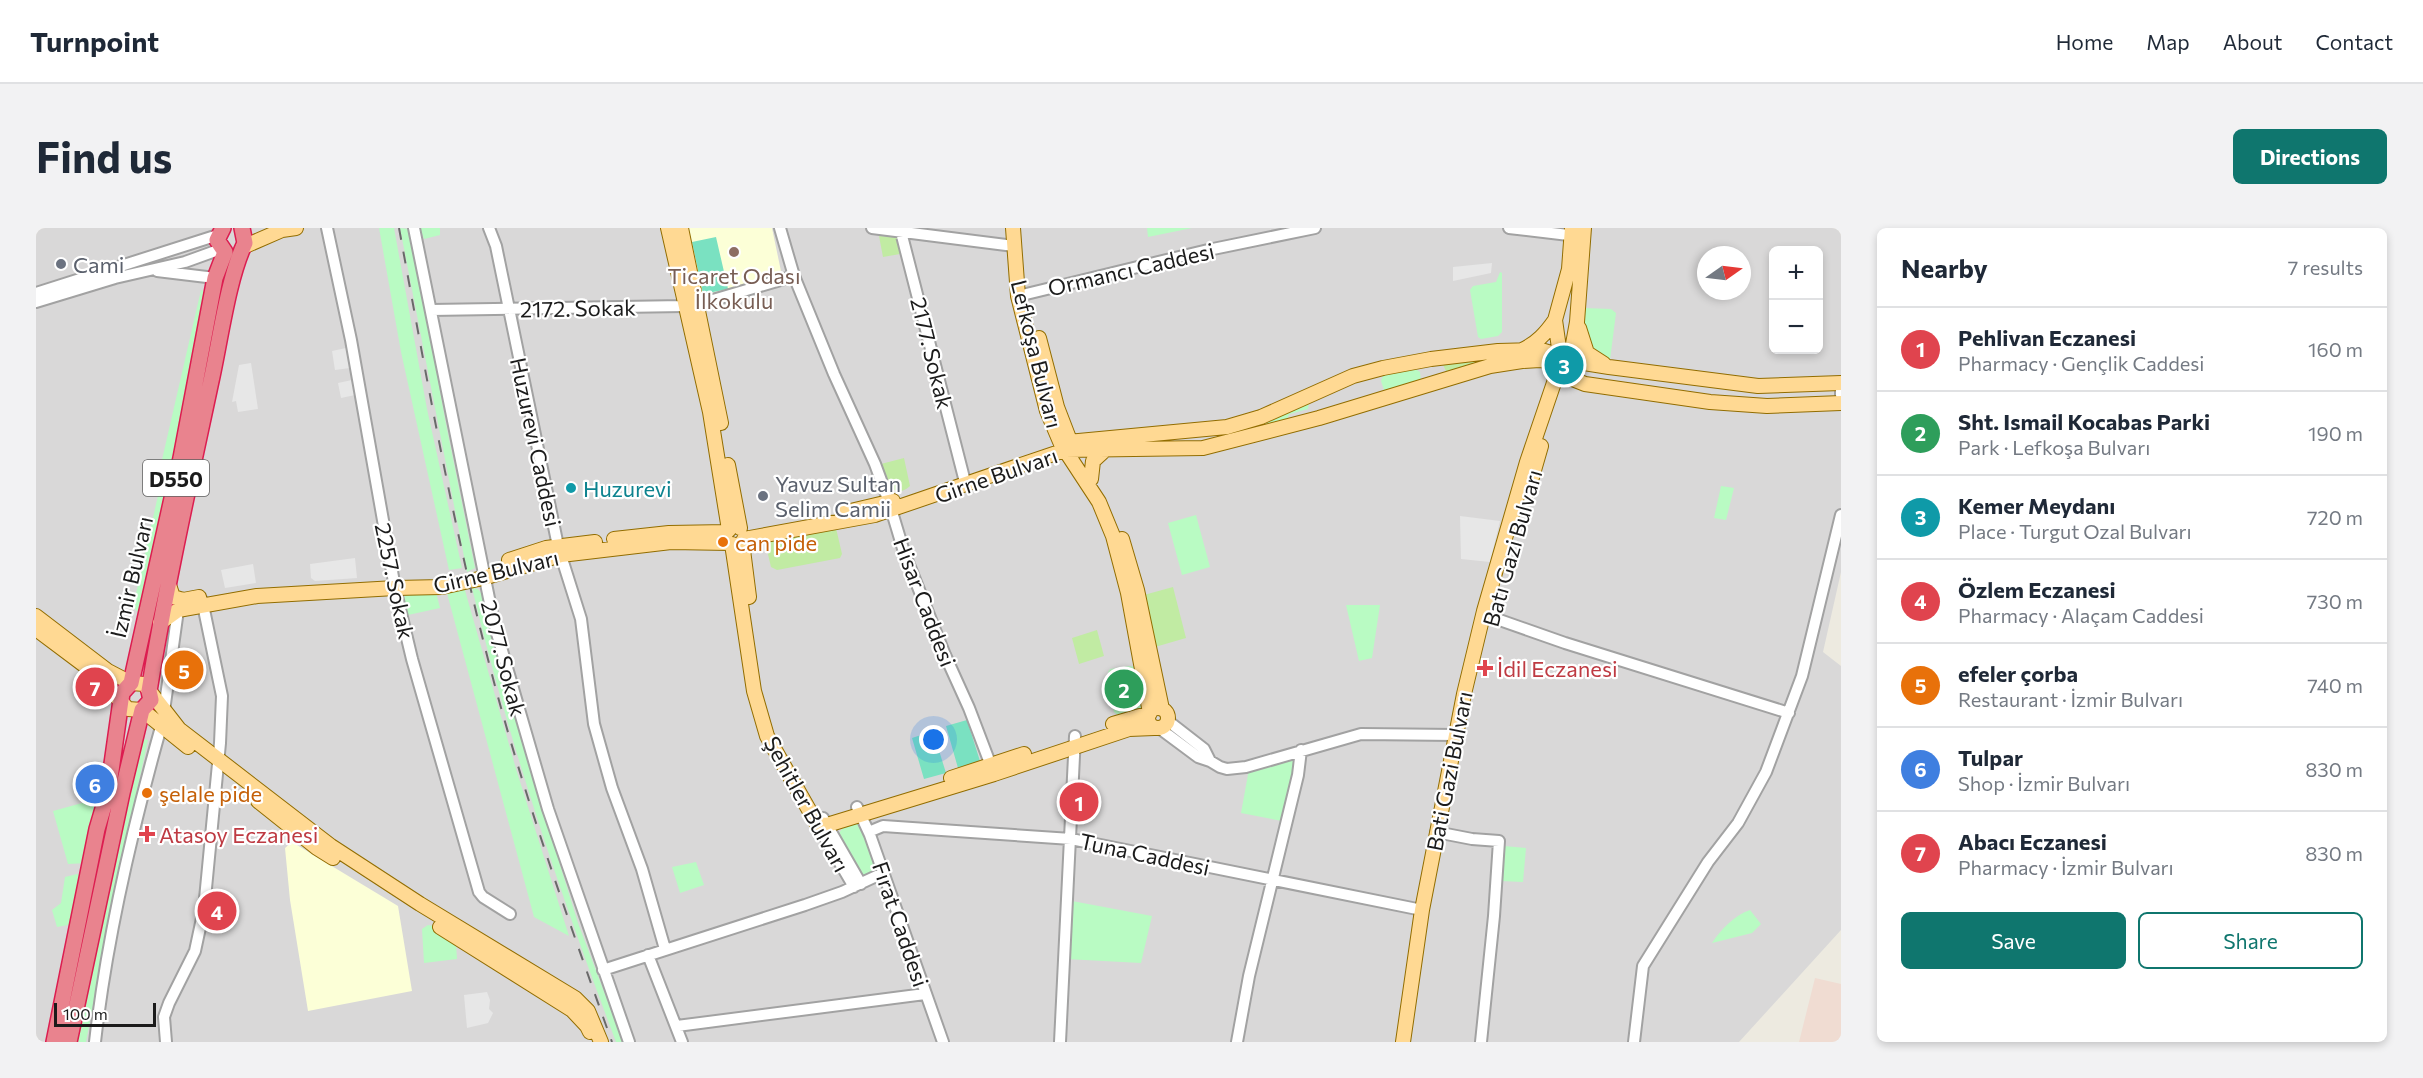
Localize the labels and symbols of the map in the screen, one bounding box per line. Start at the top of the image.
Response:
street label: Ormancı Caddesi [1045,237,1217,301]
marker: Ticaret Odası İlkokulu [727,245,741,259]
north arrow [1697,246,1751,300]
place label: Cami [73,251,124,278]
marker: Cami [54,257,68,271]
place label: Ticaret Odası İlkokulu [667,262,801,314]
street label: Lefkoşa Bulvarı [1006,277,1068,431]
street label: 2172. Sokak [520,293,636,323]
street label: 2177. Sokak [905,294,959,412]
pin: 3 [1544,342,1583,388]
street label: Huzurevi Caddesi [505,355,567,529]
street label: Girne Bulvarı [931,441,1061,509]
road number: D550 [143,460,209,496]
street label: Batı Gazi Bulvarı [1477,466,1547,630]
place label: Yavuz Sultan Selim Camii [775,470,901,522]
place label: Huzurevi [583,475,672,502]
marker: Huzurevi [564,481,578,495]
marker: Yavuz Sultan Selim Camii [756,489,770,503]
street label: İzmir Bulvarı [104,514,158,640]
street label: 2257. Sokak [370,520,420,642]
place label: can pide [735,529,817,556]
street label: Hisar Caddesi [888,534,962,670]
marker: can pide [716,535,730,549]
street label: Girne Bulvarı [431,543,561,599]
street label: 2077. Sokak [476,597,532,719]
pin: 5 [164,648,204,692]
place label: İdil Eczanesi [1497,655,1618,682]
marker: İdil Eczanesi [1478,661,1492,675]
pin: 7 [76,664,114,710]
pin: 2 [1104,666,1144,712]
street label: Bati Gazi Bulvarı [1420,689,1478,853]
your location [919,725,948,754]
street label: Şehitler Bulvarı [759,731,855,877]
pin: 6 [76,762,114,806]
place label: şelale pide [159,780,262,807]
pin: 1 [1060,780,1098,824]
marker: şelale pide [140,786,154,800]
place label: Atasoy Eczanesi [159,821,318,848]
marker: Atasoy Eczanesi [140,827,154,841]
street label: Tuna Caddesi [1078,827,1212,881]
street label: Fırat Caddesi [867,858,935,990]
pin: 4 [198,888,237,934]
scale bar [54,1000,156,1028]

